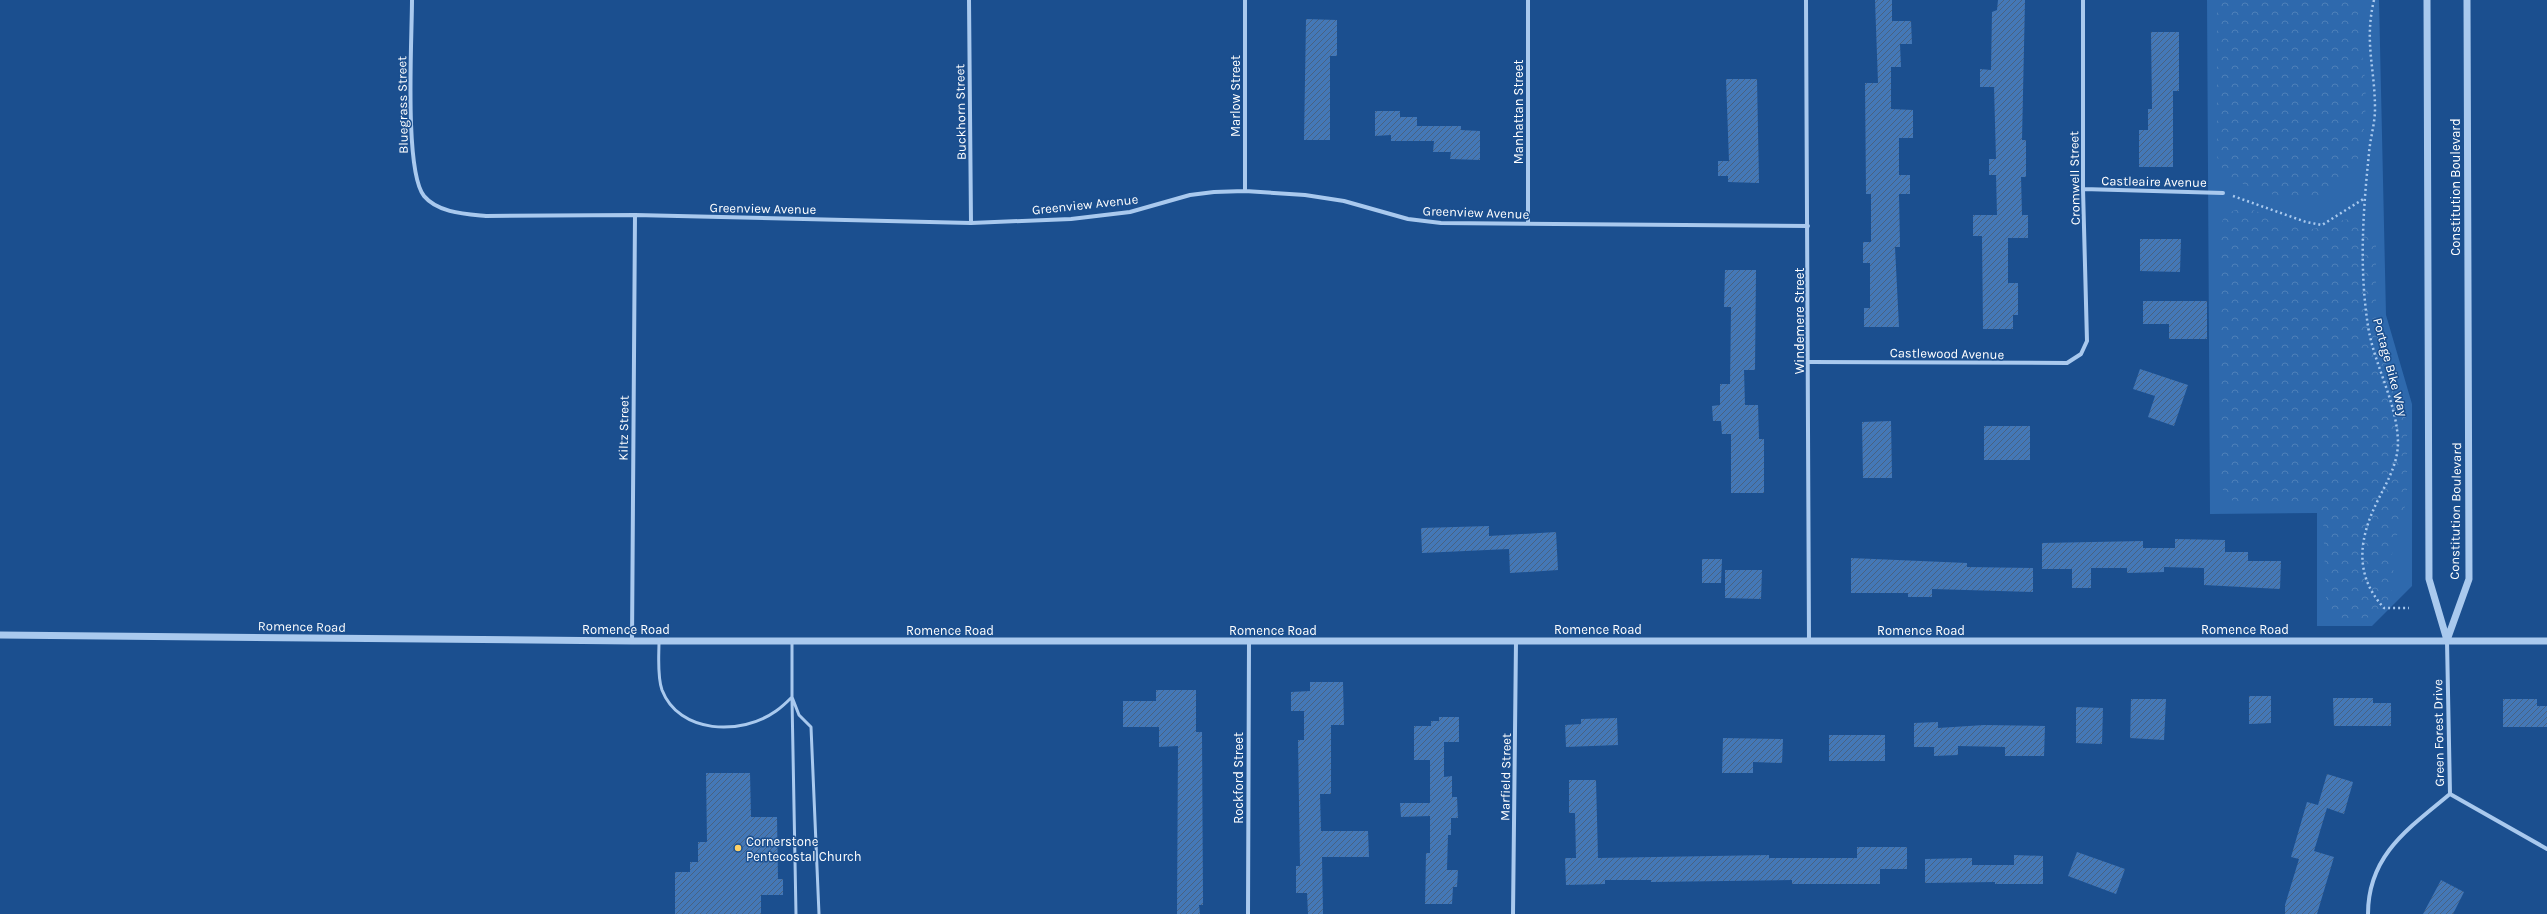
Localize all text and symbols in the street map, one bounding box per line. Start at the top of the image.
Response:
street label: Marlow Street [1228,55,1243,137]
street label: Bluegrass Street [394,56,411,154]
street label: Manhattan Street [1511,60,1526,164]
street label: Buckhorn Street [952,64,969,160]
street label: Constitution Boulevard [2448,118,2463,256]
street label: Cromwell Street [2066,131,2083,225]
street label: Castleaire Avenue [2101,173,2207,190]
street label: Greenview Avenue [1031,191,1139,218]
street label: Greenview Avenue [710,200,817,217]
street label: Greenview Avenue [1422,203,1530,222]
street label: Windemere Street [1792,268,1807,374]
street label: Portage Bike Way [2370,316,2411,418]
street label: Castlewood Avenue [1890,345,2005,362]
street label: Kiltz Street [615,395,632,461]
street label: Constitution Boulevard [2447,442,2464,580]
street label: Romence Road [258,618,346,635]
street label: Romence Road [582,622,670,637]
street label: Romence Road [1554,622,1642,637]
street label: Romence Road [2201,622,2289,637]
street label: Romence Road [906,623,994,638]
street label: Romence Road [1229,623,1317,638]
street label: Romence Road [1877,623,1965,638]
street label: Green Forest Drive [2430,679,2447,787]
street label: Rockford Street [1231,732,1246,824]
street label: Marfield Street [1497,733,1514,821]
place label: Cornerstone Pentecostal Church [746,834,862,864]
marker: Cornerstone Pentecostal Church [733,843,743,853]

